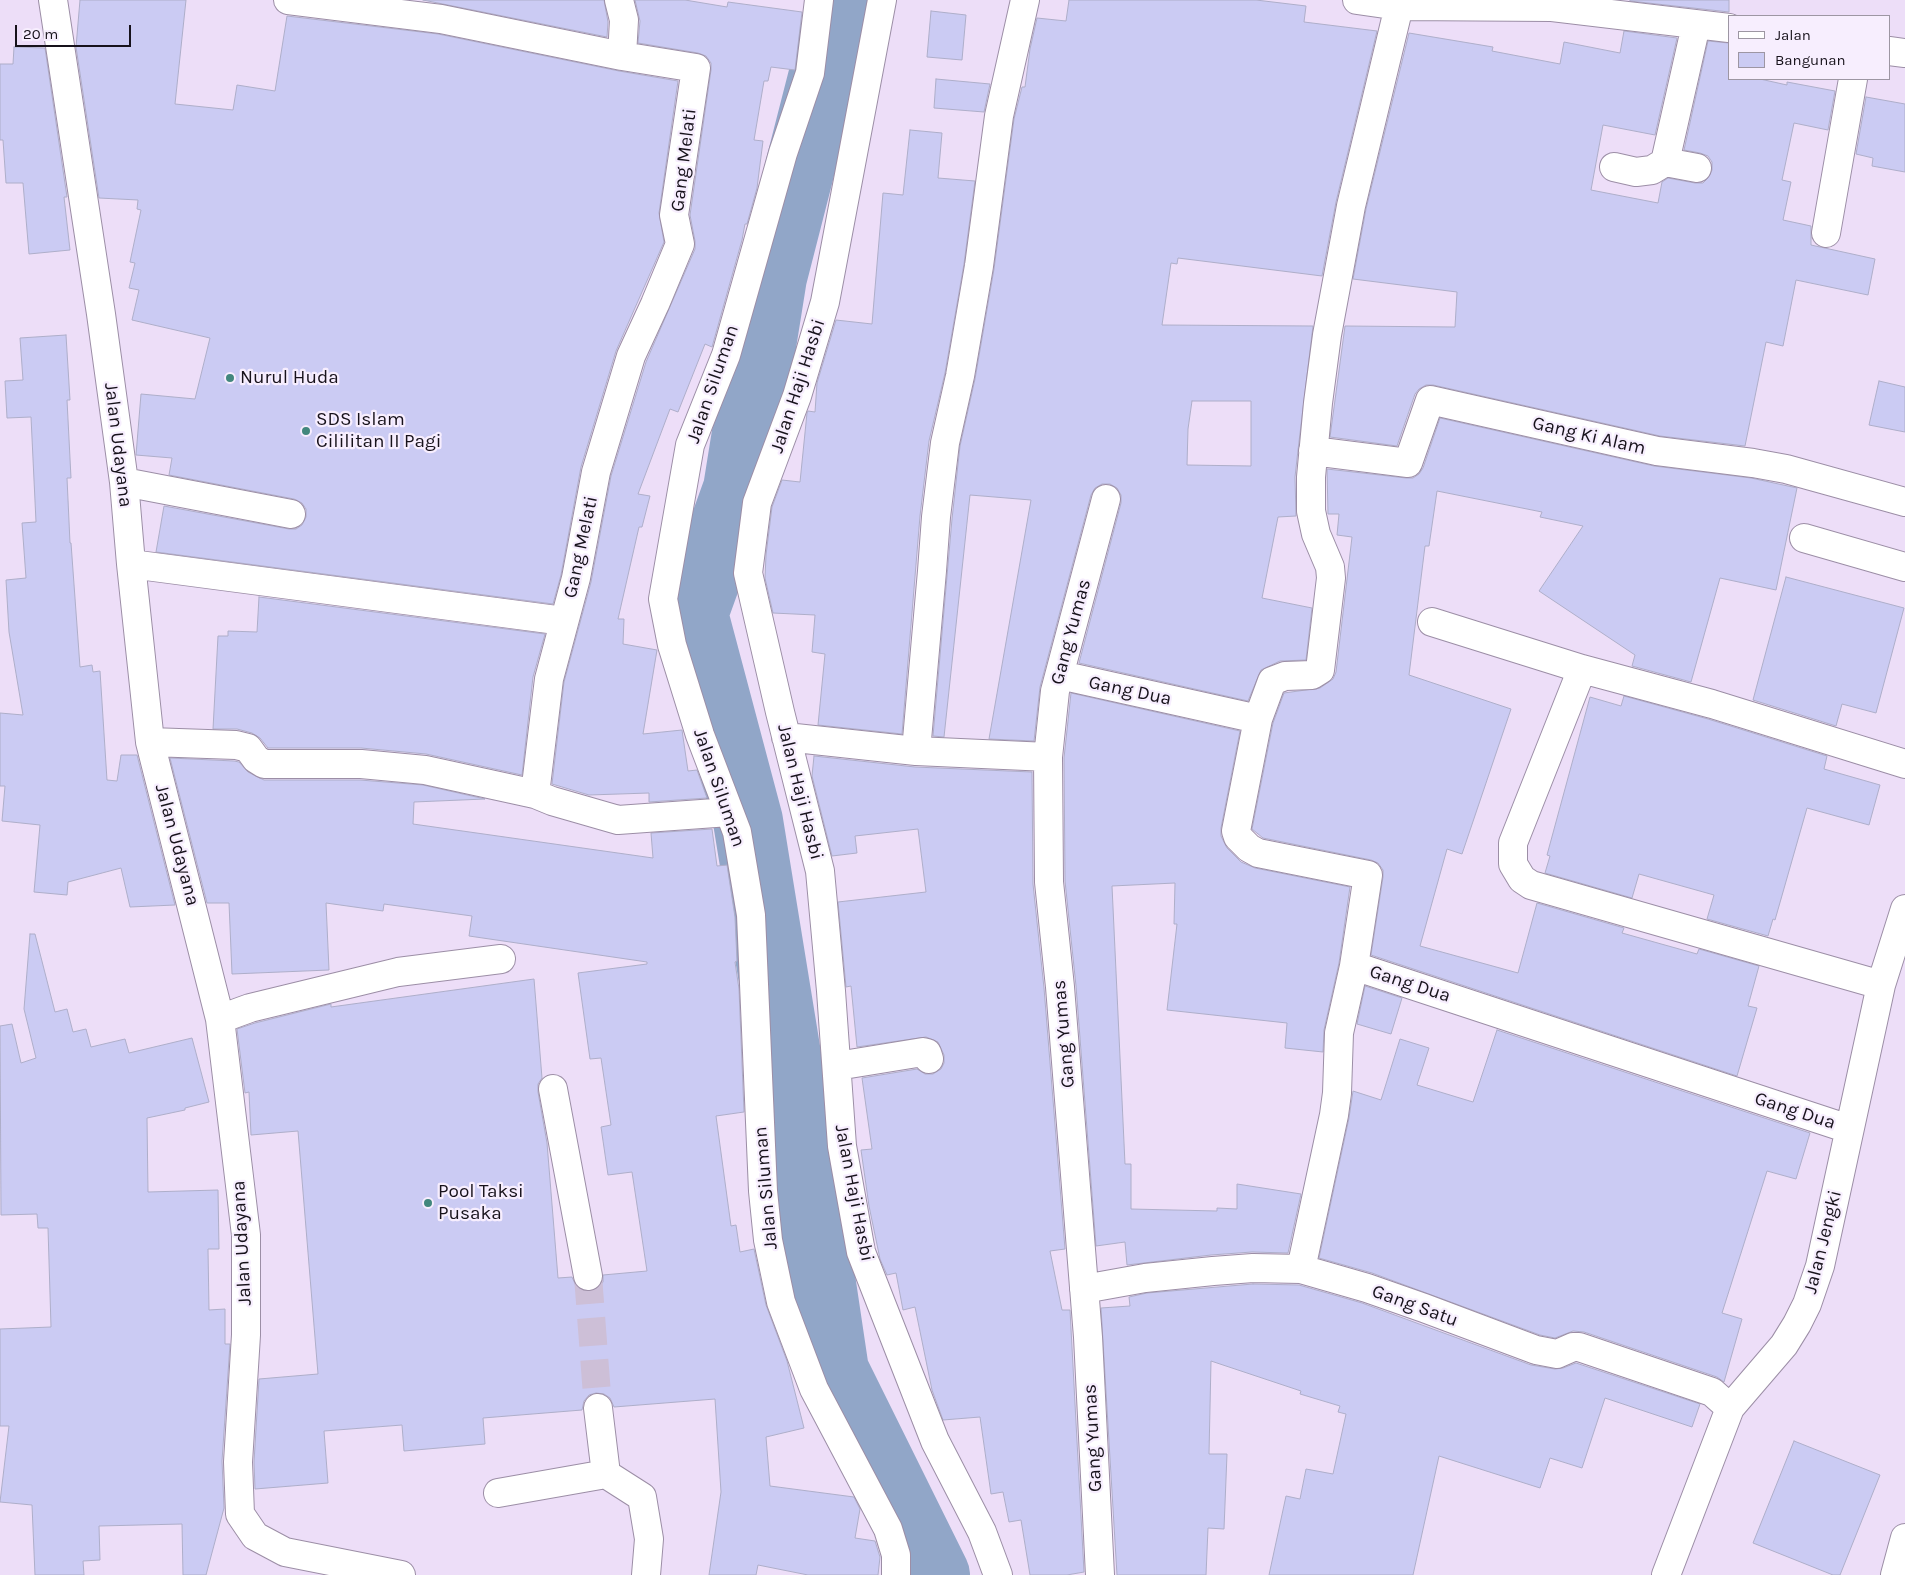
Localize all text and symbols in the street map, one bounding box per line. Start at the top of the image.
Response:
scale bar [18,15,134,47]
legend [1728,15,1890,80]
text: 20 m [23,25,58,43]
text: Jalan [1775,26,1811,44]
text: Bangunan [1775,51,1846,69]
street label: Gang Melati [666,107,702,213]
street label: Jalan Haji Hasbi [766,316,830,456]
street label: Jalan Siluman [682,322,744,446]
place label: Nurul Huda [240,367,339,389]
marker: Nurul Huda [224,372,236,384]
street label: Jalan Udayana [99,381,137,509]
place label: SDS Islam Cililitan II Pagi [316,409,441,453]
street label: Gang Ki Alam [1530,412,1648,460]
marker: SDS Islam Cililitan II Pagi [300,425,312,437]
street label: Gang Melati [559,494,603,600]
street label: Gang Yumas [1046,577,1096,687]
street label: Gang Dua [1087,671,1173,711]
street label: Jalan Haji Hasbi [772,722,828,862]
street label: Jalan Siluman [688,726,750,850]
street label: Jalan Udayana [150,782,204,908]
street label: Gang Dua [1367,960,1453,1008]
street label: Gang Yumas [1048,979,1080,1089]
street label: Gang Dua [1752,1087,1838,1135]
street label: Jalan Haji Hasbi [830,1122,878,1264]
street label: Jalan Siluman [749,1125,783,1251]
street label: Jalan Udayana [227,1180,257,1306]
place label: Pool Taksi Pusaka [438,1181,524,1225]
street label: Jalan Jengki [1799,1188,1847,1296]
marker: Pool Taksi Pusaka [422,1197,434,1209]
street label: Gang Satu [1369,1280,1461,1332]
street label: Gang Yumas [1079,1383,1107,1493]

